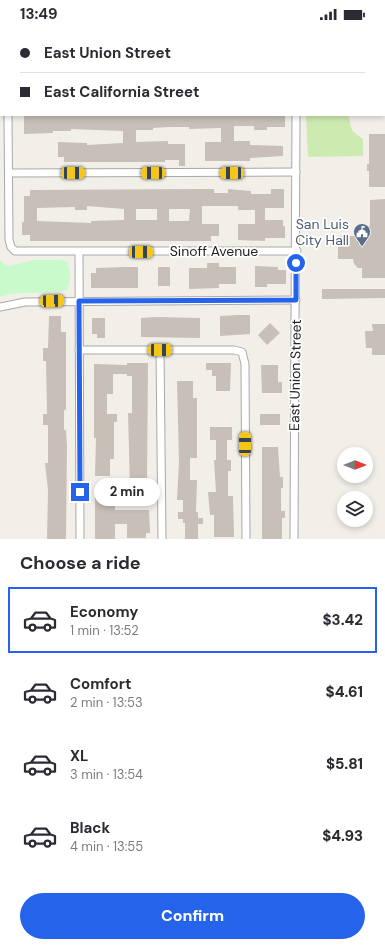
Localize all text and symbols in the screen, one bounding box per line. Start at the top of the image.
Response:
text: 13:49 [20,4,58,24]
text: East Union Street [44,43,171,63]
text: East California Street [44,82,200,102]
car [61,167,85,179]
car [141,167,165,179]
car [220,167,244,179]
place label: San Luis City Hall [295,215,349,249]
public building icon: San Luis City Hall [352,222,372,247]
street label: Sinoff Avenue [170,242,258,260]
car [129,246,153,258]
route start [287,254,305,272]
car [40,295,64,307]
street label: East Union Street [285,319,305,431]
car [148,344,172,356]
car [239,432,251,456]
north arrow [337,447,373,483]
map controls [337,447,373,527]
callout: 2 min [94,478,160,506]
route end [71,483,89,501]
text: 2 min [110,483,144,500]
button: layers [337,491,373,527]
text: Choose a ride [20,551,141,575]
icon: car [22,602,58,638]
text: Economy [70,602,138,622]
text: $3.42 [322,610,363,630]
text: 1 min · 13:52 [70,622,139,639]
icon: car [22,674,58,710]
text: Comfort [70,674,131,694]
text: $4.61 [326,682,363,702]
text: 2 min · 13:53 [70,694,143,711]
icon: car [22,746,58,782]
text: XL [70,746,88,766]
text: $5.81 [326,754,363,774]
text: 3 min · 13:54 [70,766,143,783]
icon: car [22,818,58,854]
text: Black [70,818,110,838]
text: $4.93 [322,826,363,846]
text: 4 min · 13:55 [70,838,143,855]
button: Confirm [20,893,365,939]

